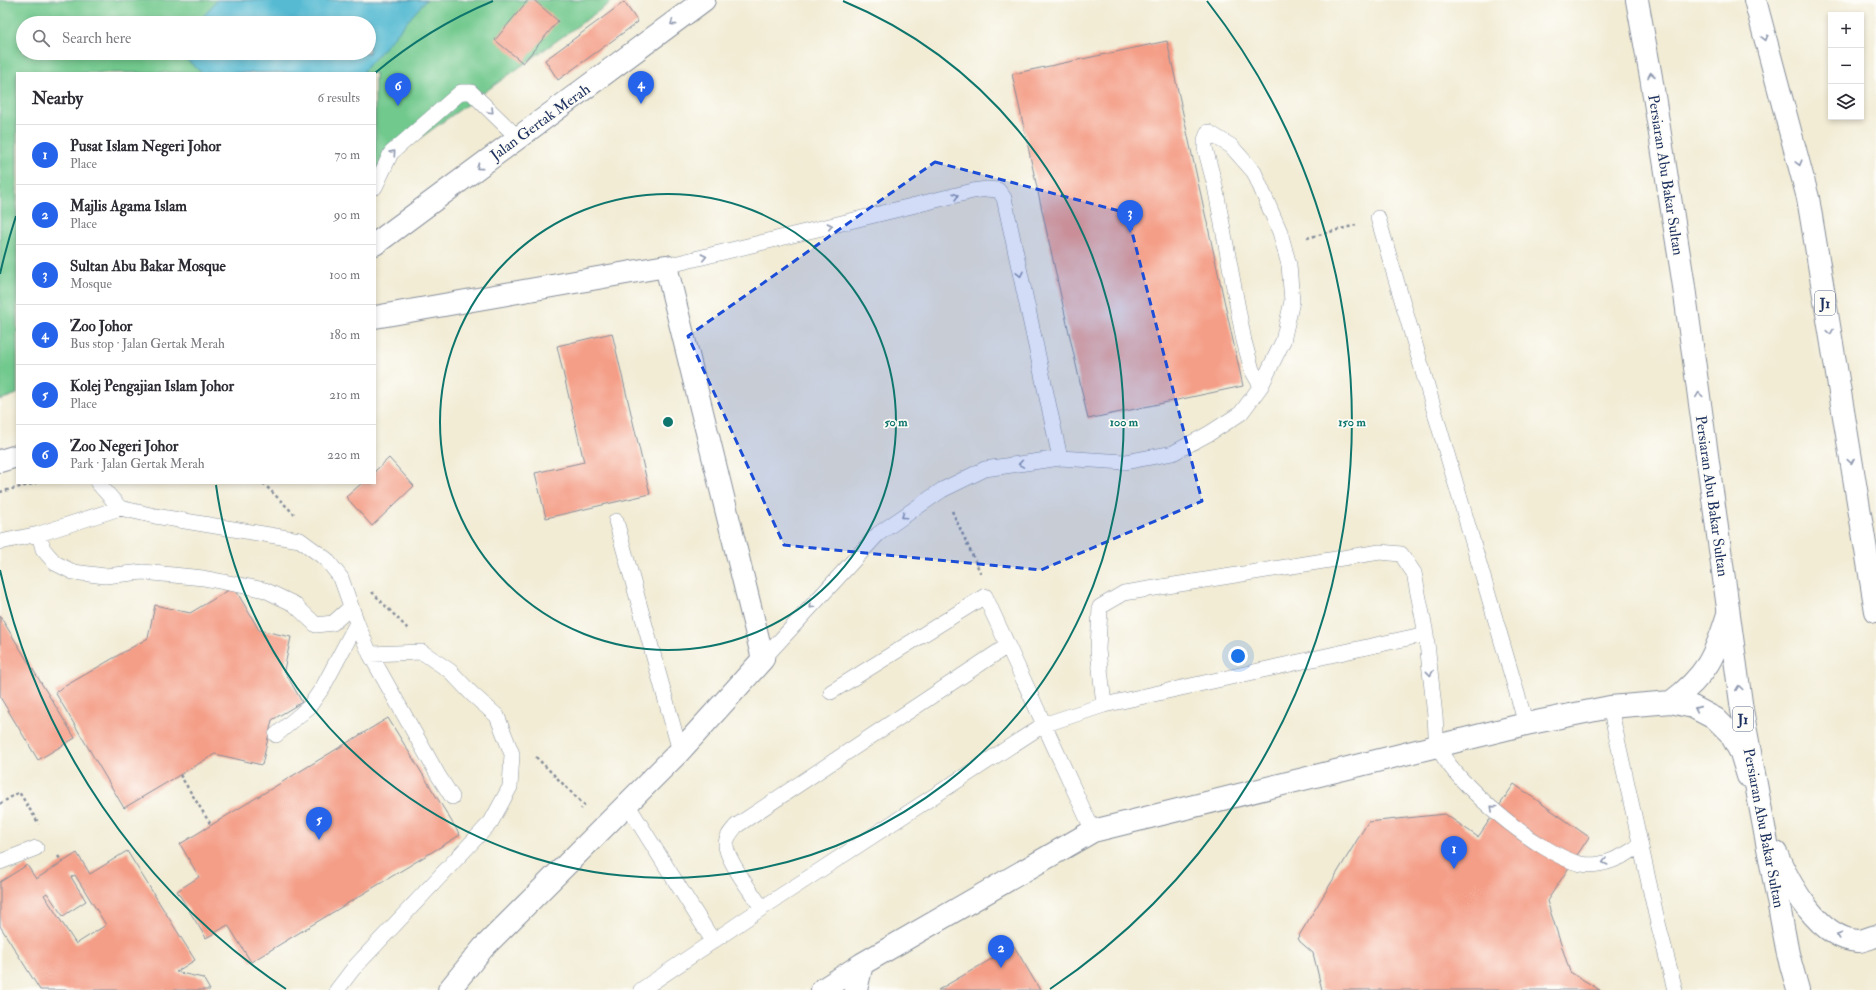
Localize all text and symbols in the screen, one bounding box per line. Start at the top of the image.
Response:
map controls [1828,12,1864,120]
button: + [1828,12,1864,48]
search box [16,16,376,60]
one-way arrow [671,19,678,26]
icon: search [30,27,52,49]
text: Search here [62,29,131,48]
one-way arrow [1761,34,1769,41]
button: − [1828,48,1864,84]
pin: 4 [628,71,654,104]
one-way arrow [1647,72,1655,78]
pin: 6 [385,73,411,106]
street label: Jalan Gertak Merah [486,80,595,166]
button: layers [1828,84,1864,120]
text: Nearby [32,88,83,109]
text: 6 results [317,90,360,106]
street label: Persiaran Abu Bakar Sultan [1643,93,1688,257]
one-way arrow [486,107,494,114]
text: Pusat Islam Negeri Johor [70,137,221,156]
text: 1 [43,147,47,163]
text: 70 m [335,147,360,163]
one-way arrow [388,150,396,158]
text: Place [70,156,97,172]
one-way arrow [1794,160,1803,167]
one-way arrow [476,162,483,169]
one-way arrow [953,192,960,201]
text: Majlis Agama Islam [70,197,187,216]
pin: 3 [1117,200,1143,233]
text: 2 [42,207,48,223]
text: 90 m [334,207,360,223]
text: Place [70,216,97,232]
one-way arrow [827,223,833,231]
one-way arrow [700,253,707,261]
text: Sultan Abu Bakar Mosque [70,257,226,276]
text: 3 [43,267,48,283]
text: 100 m [329,267,360,283]
one-way arrow [1016,271,1024,277]
text: Mosque [70,276,112,292]
road number: J1 [1815,291,1835,315]
text: Zoo Johor [70,317,132,336]
text: 4 [41,327,49,343]
text: 180 m [330,327,360,343]
one-way arrow [1825,329,1834,335]
text: Bus stop · Jalan Gertak Merah [70,336,225,352]
text: Kolej Pengajian Islam Johor [70,377,234,396]
text: 5 [42,387,48,403]
text: 210 m [329,387,360,403]
one-way arrow [1695,392,1704,399]
text: Place [70,396,97,412]
street label: Persiaran Abu Bakar Sultan [1691,414,1732,578]
centre of rings [661,415,675,429]
text: 50 m [884,415,908,430]
text: 100 m [1110,415,1139,430]
text: 150 m [1338,415,1366,430]
text: Zoo Negeri Johor [70,437,178,456]
text: 6 [42,447,48,463]
text: 220 m [327,447,360,463]
text: Park · Jalan Gertak Merah [70,456,205,472]
one-way arrow [1846,457,1855,464]
one-way arrow [1018,459,1024,468]
one-way arrow [902,511,909,518]
one-way arrow [809,601,816,609]
your location [1228,646,1248,666]
one-way arrow [1425,670,1434,676]
one-way arrow [1734,685,1743,691]
one-way arrow [1694,706,1701,714]
road number: J1 [1733,707,1753,731]
street label: Persiaran Abu Bakar Sultan [1739,747,1788,910]
one-way arrow [1490,806,1497,813]
pin: 5 [306,807,332,840]
pin: 1 [1441,836,1467,869]
one-way arrow [1602,857,1608,865]
one-way arrow [1835,931,1842,940]
pin: 2 [988,935,1014,968]

